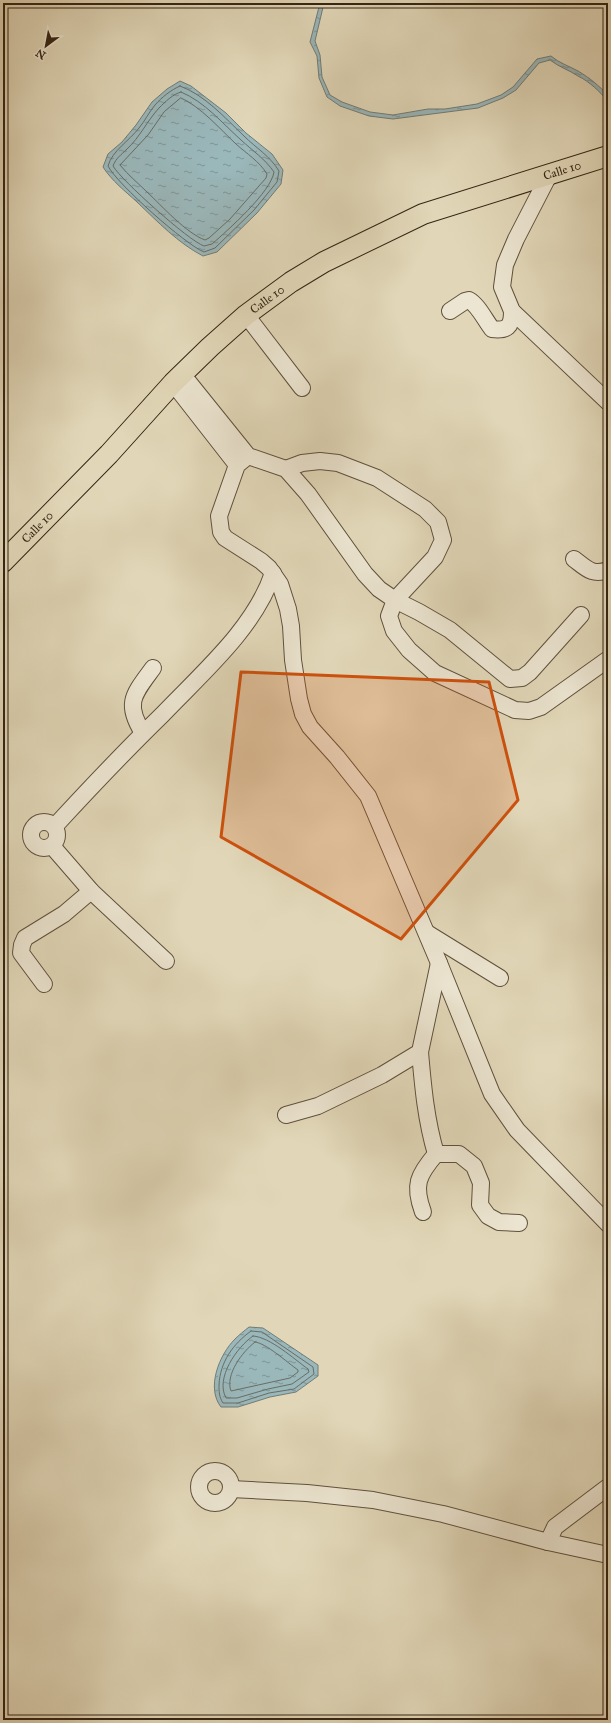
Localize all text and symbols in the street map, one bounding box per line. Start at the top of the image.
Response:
north arrow [26,26,66,66]
text: N [33,46,48,62]
street label: Calle 10 [541,158,583,183]
street label: Calle 10 [247,282,287,317]
street label: Calle 10 [19,508,56,546]

